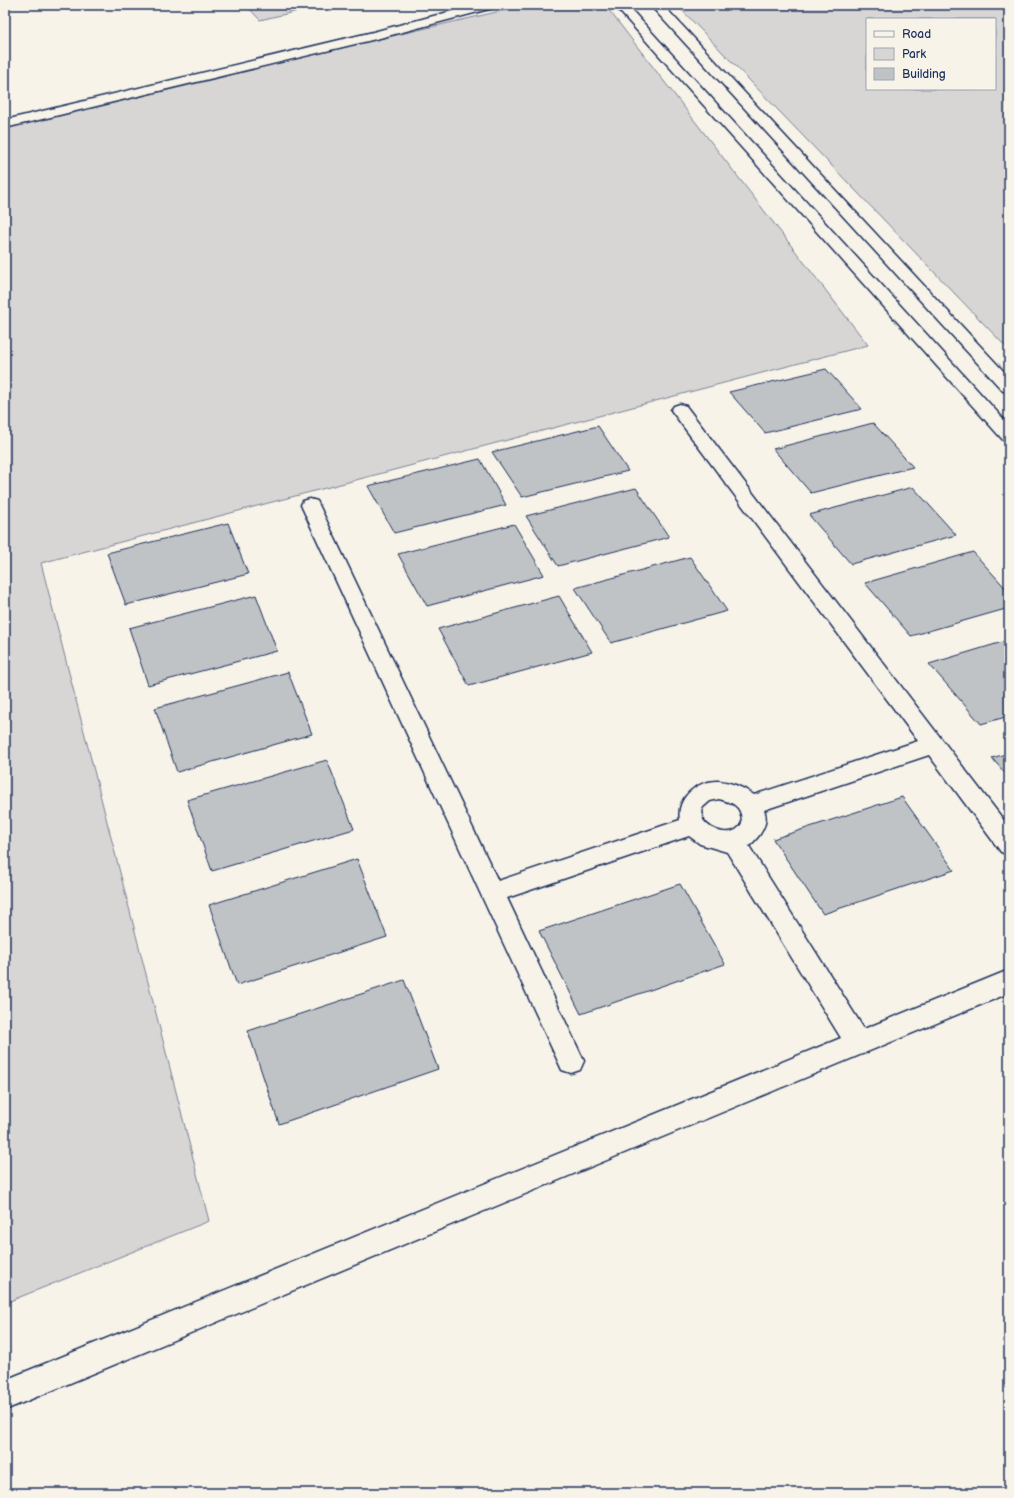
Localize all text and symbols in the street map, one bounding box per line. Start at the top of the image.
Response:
legend [866,18,996,90]
text: Road [902,27,931,42]
text: Park [902,47,926,62]
text: Building [902,67,946,82]

